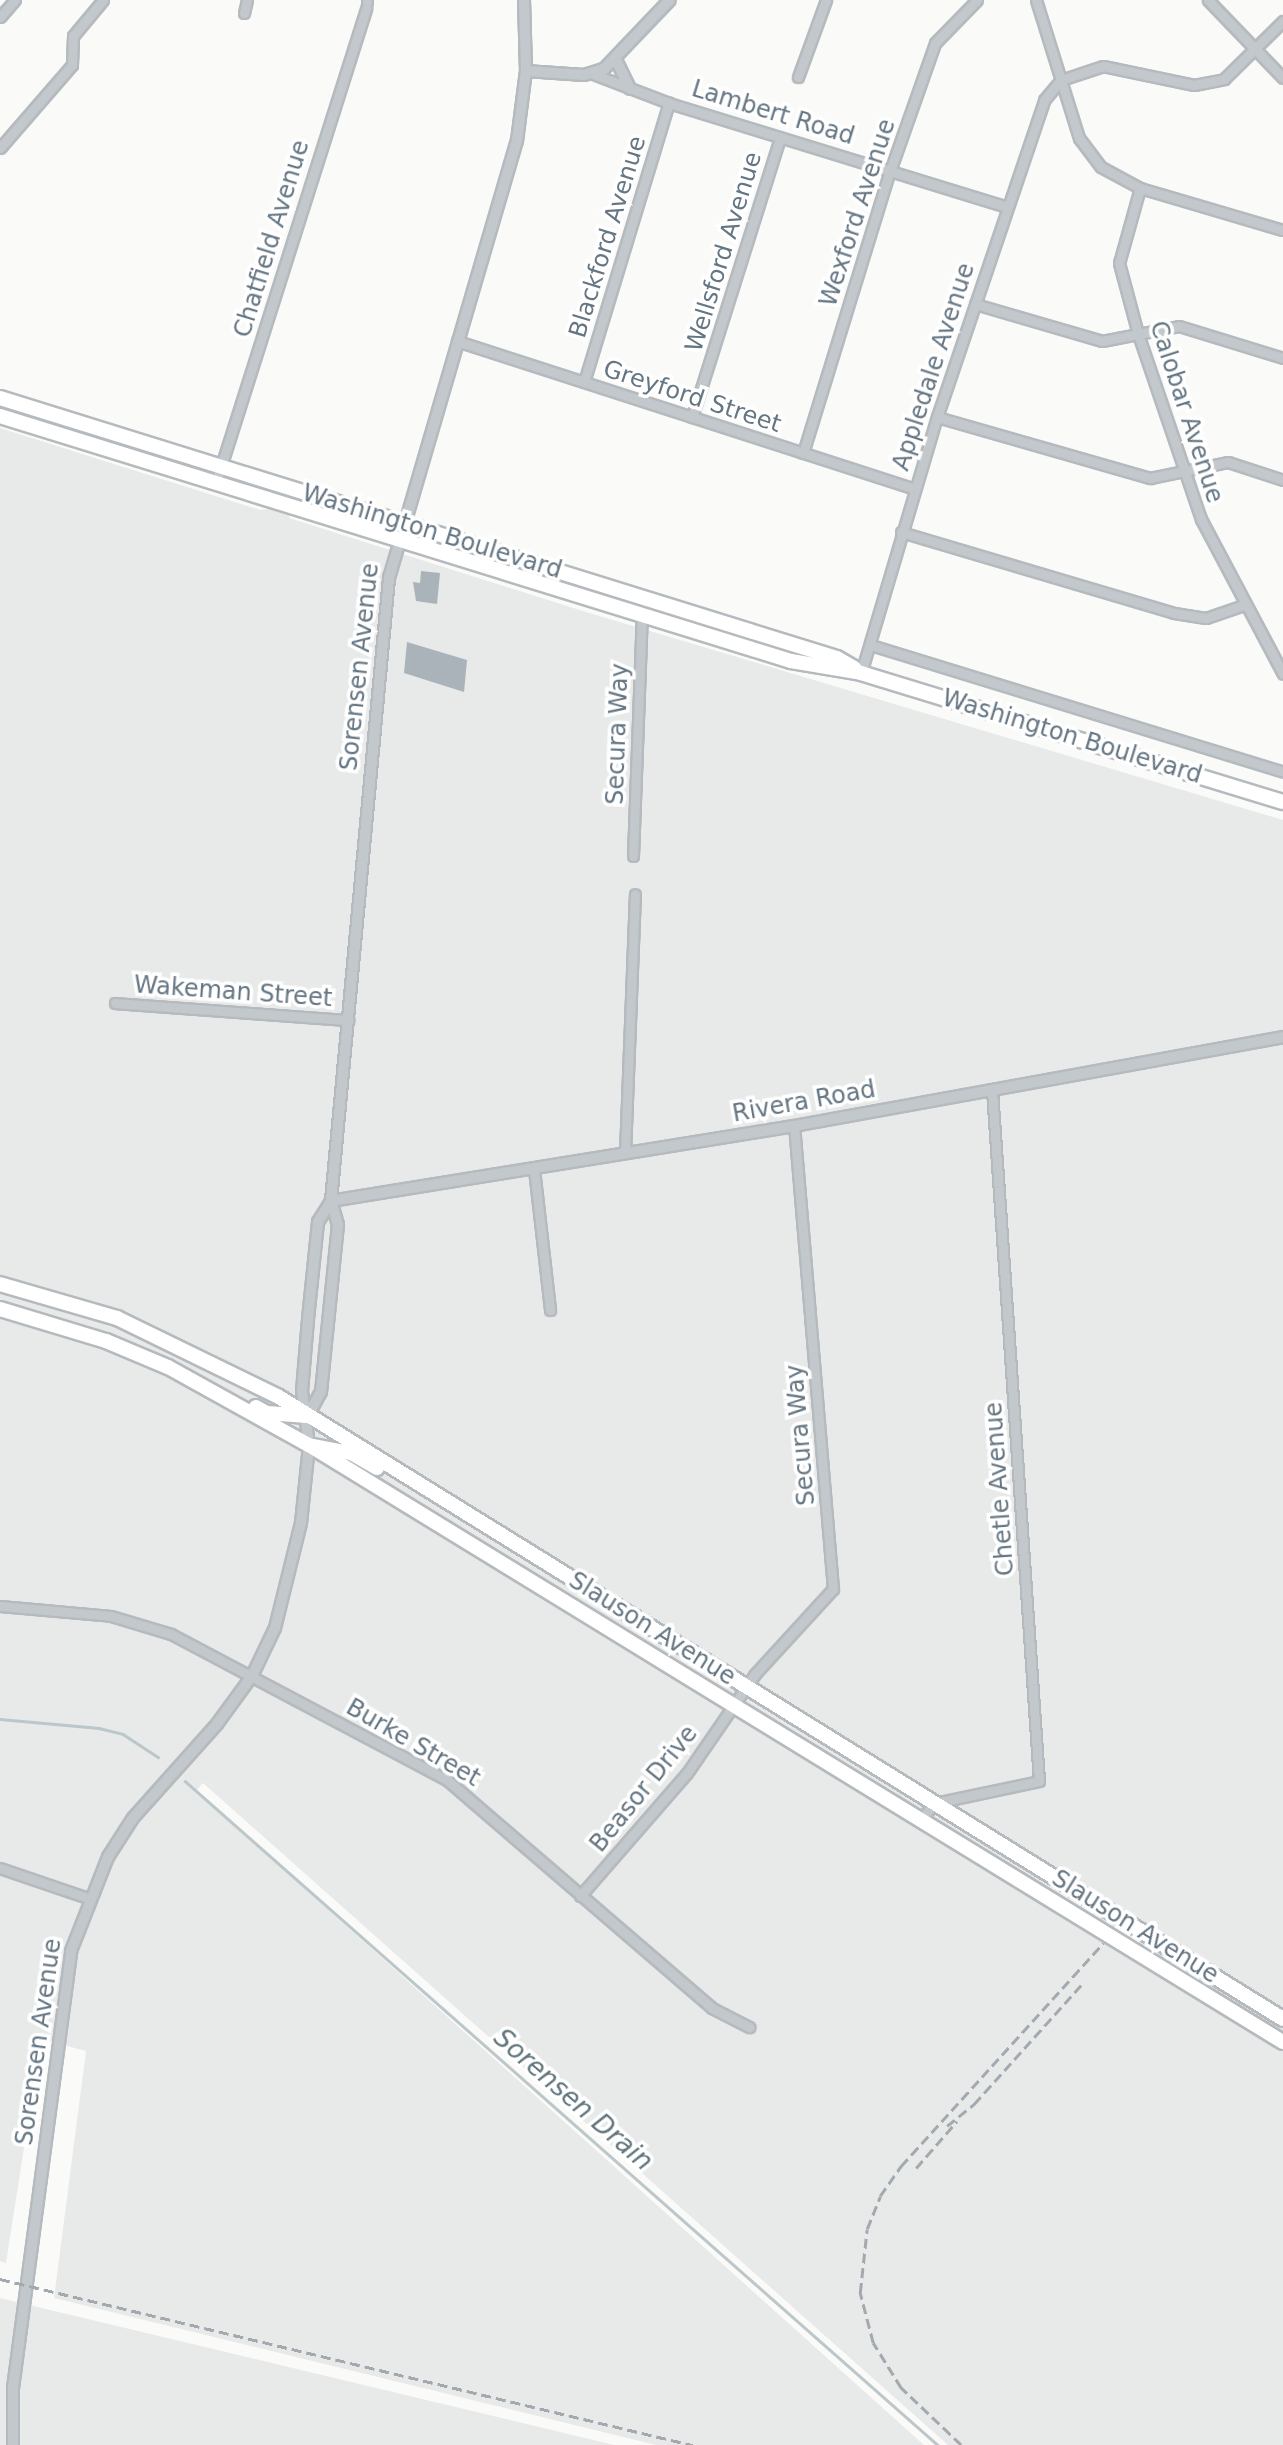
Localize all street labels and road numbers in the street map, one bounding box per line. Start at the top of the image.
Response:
street label: Lambert Road [688,75,858,151]
street label: Wexford Avenue [814,116,902,310]
street label: Blackford Avenue [564,133,652,341]
street label: Chatfield Avenue [228,137,316,341]
street label: Wellsford Avenue [680,149,768,355]
street label: Appledale Avenue [887,260,981,474]
street label: Calobar Avenue [1143,317,1229,507]
street label: Greyford Street [599,355,785,439]
street label: Washington Boulevard [299,479,565,585]
street label: Sorensen Avenue [335,562,385,772]
street label: Secura Way [601,663,635,805]
street label: Washington Boulevard [939,684,1205,790]
street label: Wakeman Street [133,971,333,1013]
street label: Rivera Road [730,1075,878,1129]
street label: Secura Way [780,1363,822,1507]
street label: Chetle Avenue [980,1401,1020,1577]
street label: Slauson Avenue [563,1566,741,1692]
street label: Burke Street [341,1693,485,1793]
street label: Beasor Drive [584,1720,704,1858]
street label: Slauson Avenue [1046,1864,1224,1990]
street label: Sorensen Avenue [10,1937,68,2147]

